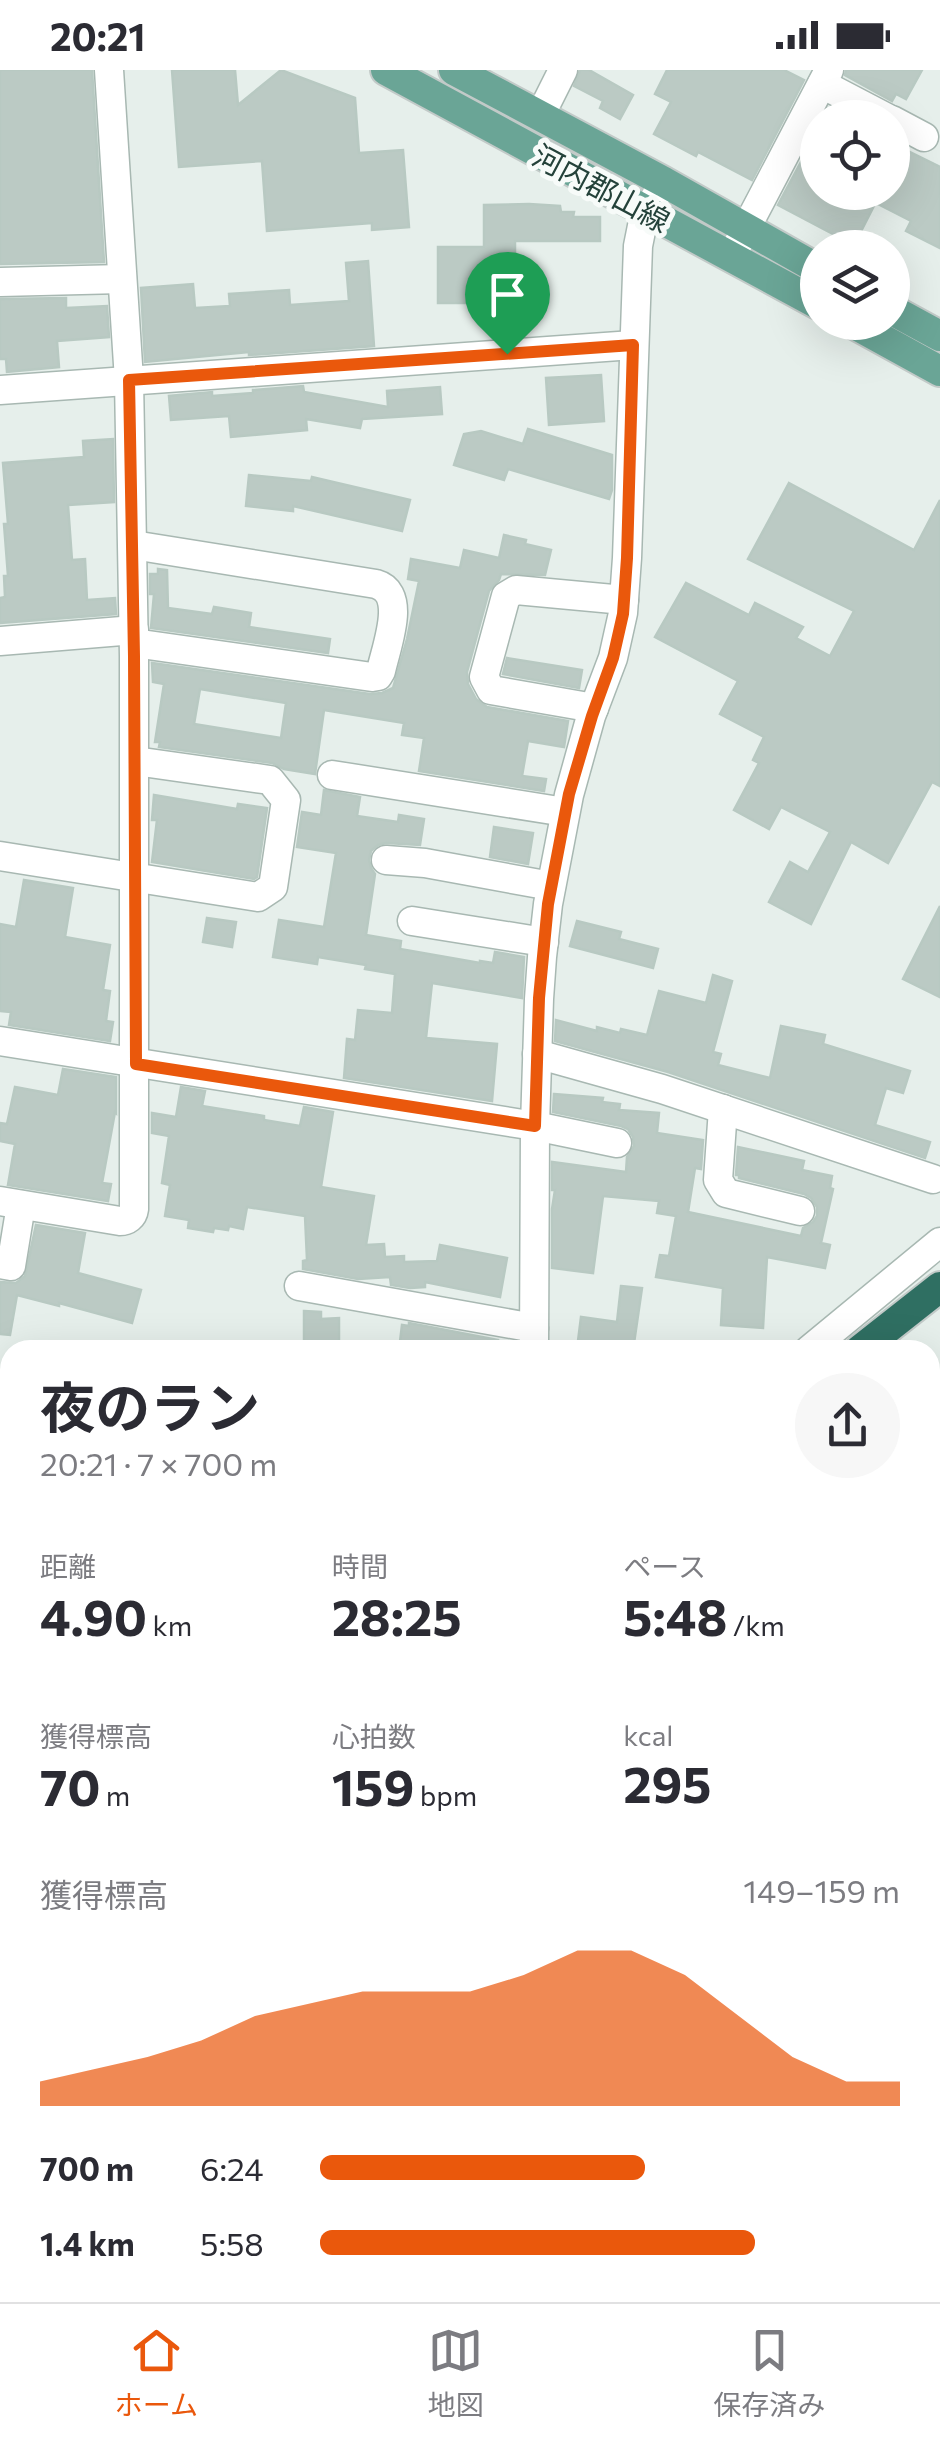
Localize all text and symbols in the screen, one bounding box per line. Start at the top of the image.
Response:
text: 20:21 [50,12,146,59]
map controls [800,100,910,340]
button: locate [800,100,910,210]
street label: 河内郡山線 [527,135,677,239]
button: layers [800,230,910,340]
pin [465,252,550,355]
icon: arrive [480,267,535,322]
text: 夜のラン [40,1372,260,1439]
button: share [795,1373,900,1478]
text: 20:21 · 7 × 700 m [40,1443,277,1483]
text: 距離 [40,1549,96,1583]
text: 時間 [332,1549,388,1583]
text: ペース [623,1549,706,1583]
text: 4.90 [40,1585,147,1646]
text: 28:25 [332,1585,462,1646]
text: 5:48 [623,1585,727,1646]
text: km [147,1608,192,1642]
text: /km [727,1608,785,1642]
text: kcal [623,1718,673,1752]
text: 獲得標高 [40,1719,152,1753]
text: 心拍数 [332,1719,416,1753]
text: 295 [623,1752,711,1813]
text: 70 [40,1755,100,1816]
text: 159 [332,1755,414,1816]
text: m [100,1778,130,1812]
text: bpm [414,1778,477,1812]
text: 149–159 m [743,1870,900,1910]
text: 獲得標高 [40,1874,168,1914]
text: 700 m [40,2148,134,2188]
text: 6:24 [200,2148,263,2188]
text: 1.4 km [40,2223,135,2263]
text: 5:58 [200,2223,264,2263]
tab: ホーム [115,2323,198,2423]
tab: 地図 [428,2323,484,2423]
tab: 保存済み [713,2323,825,2423]

